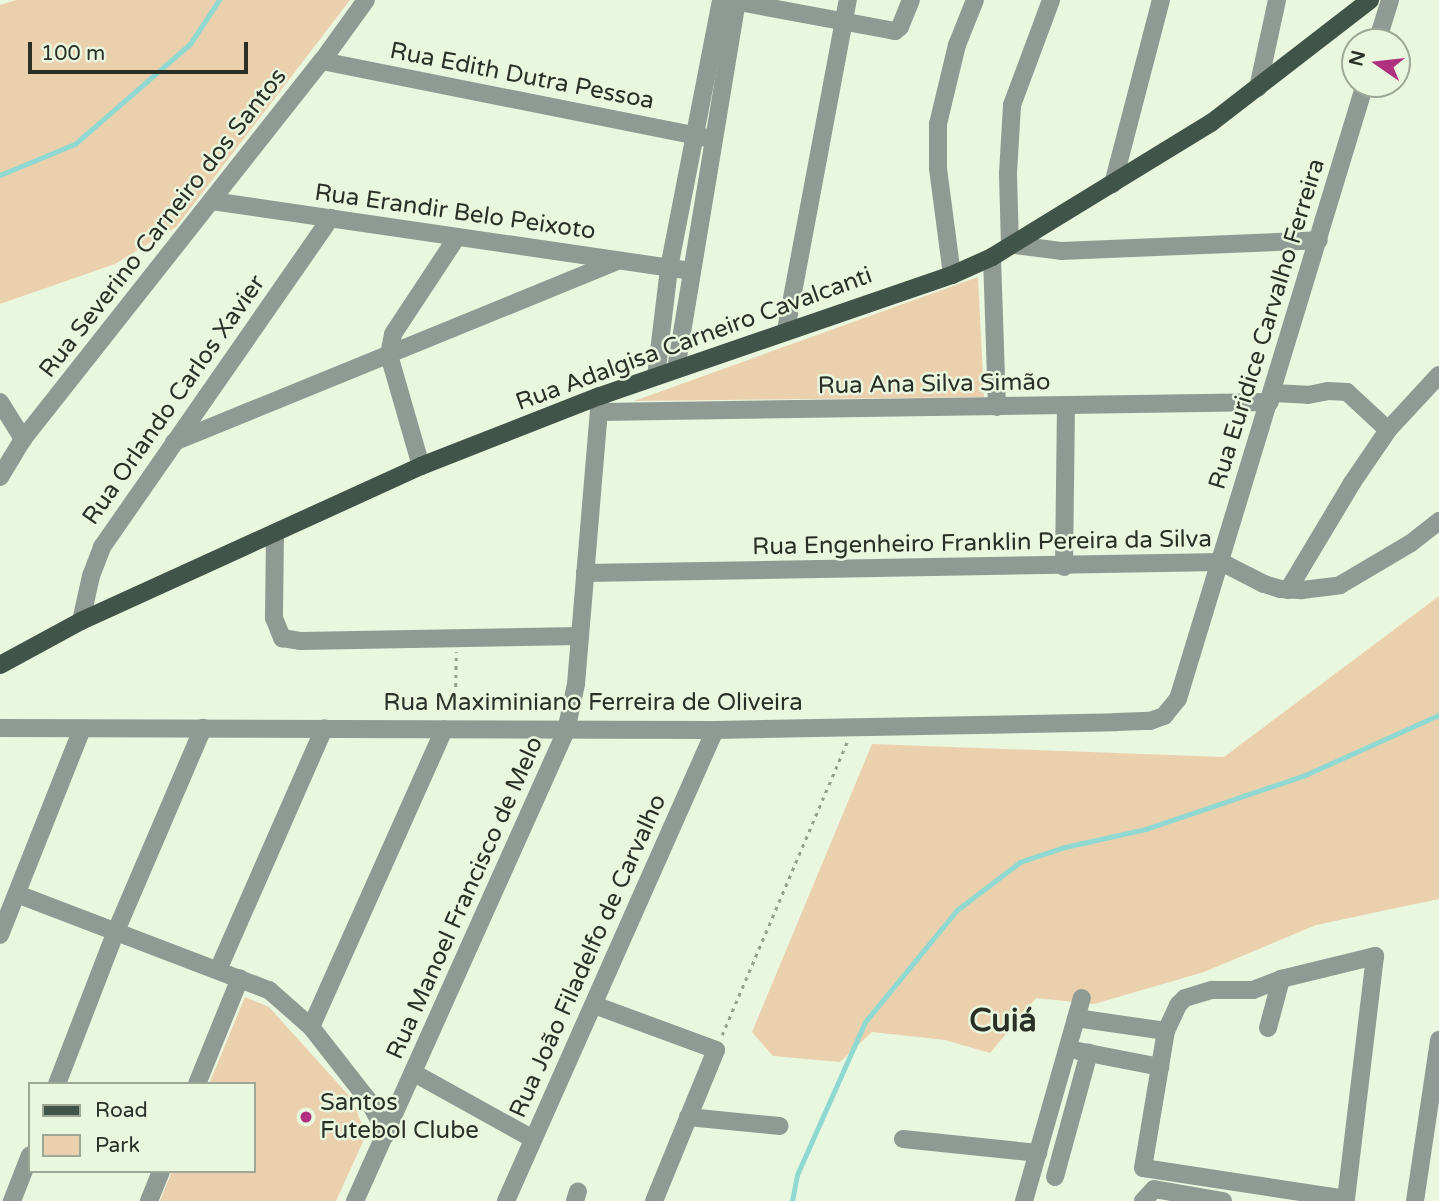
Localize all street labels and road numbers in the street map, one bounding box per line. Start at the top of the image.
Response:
street label: Rua Edith Dutra Pessoa [387,36,657,116]
street label: Rua Severino Carneiro dos Santos [33,63,293,383]
street label: Rua Euridice Carvalho Ferreira [1203,155,1331,493]
street label: Rua Erandir Belo Peixoto [313,178,597,246]
street label: Rua Adalgisa Carneiro Cavalcanti [512,261,876,417]
street label: Rua Orlando Carlos Xavier [77,270,271,530]
street label: Rua Ana Silva Simão [817,368,1051,400]
street label: Rua Engenheiro Franklin Pereira da Silva [752,525,1212,561]
street label: Rua Maximiniano Ferreira de Oliveira [383,689,803,717]
street label: Rua Manoel Francisco de Melo [381,732,549,1064]
street label: Rua João Filadelfo de Carvalho [503,790,673,1122]

